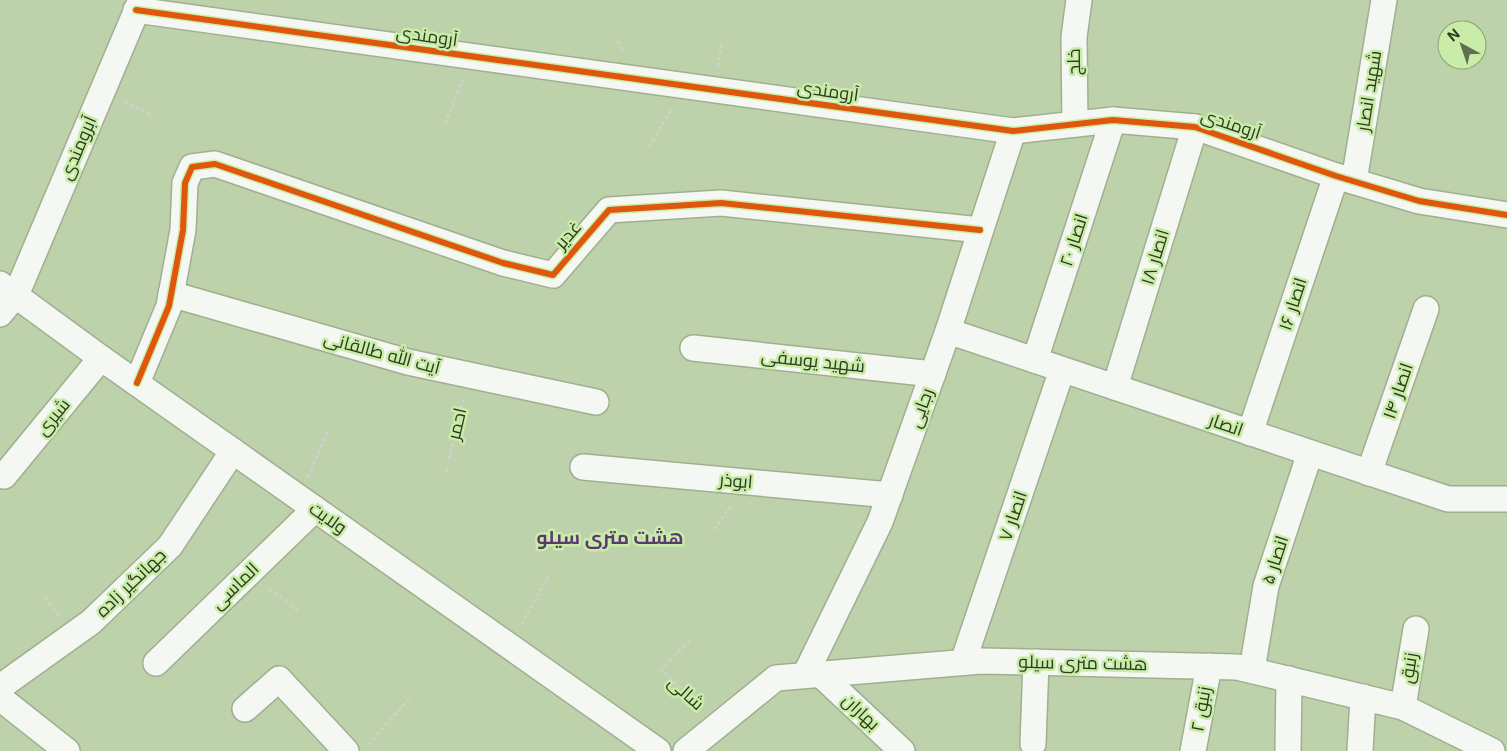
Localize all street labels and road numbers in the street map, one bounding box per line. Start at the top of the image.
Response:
street label: آرومندی [395,21,459,51]
street label: خلج [1063,48,1086,76]
street label: شهید انصار [1352,49,1386,134]
street label: آرومندی [796,76,860,106]
street label: آرومندی [1198,104,1264,144]
street label: آبرومندی [55,113,101,183]
street label: انصار ۲۰ [1055,211,1093,269]
street label: غدیر [549,216,586,254]
street label: انصار ۱۸ [1136,227,1174,287]
street label: انصار ۱۶ [1274,275,1312,333]
street label: آیت الله طالقانی [321,326,443,379]
street label: شهید یوسفی [760,345,866,377]
street label: انصار ۱۴ [1378,360,1418,422]
street label: رجایی [904,385,938,431]
street label: شیری [31,394,75,440]
street label: احمر [442,406,471,443]
street label: انصار [1205,409,1246,441]
street label: ابوذر [717,468,754,493]
street label: انصار ۷ [994,488,1032,544]
street label: ولایت [305,497,351,539]
street label: انصار ۵ [1257,533,1293,587]
street label: جهانگیر زاده [91,544,171,622]
street label: الماسی [206,558,264,614]
street label: هشت متری سیلو [1018,651,1148,675]
street label: زنبق [1396,651,1423,685]
street label: شالی [663,671,709,715]
street label: زنبق ۲ [1186,685,1217,733]
street label: بهاران [838,689,884,735]

